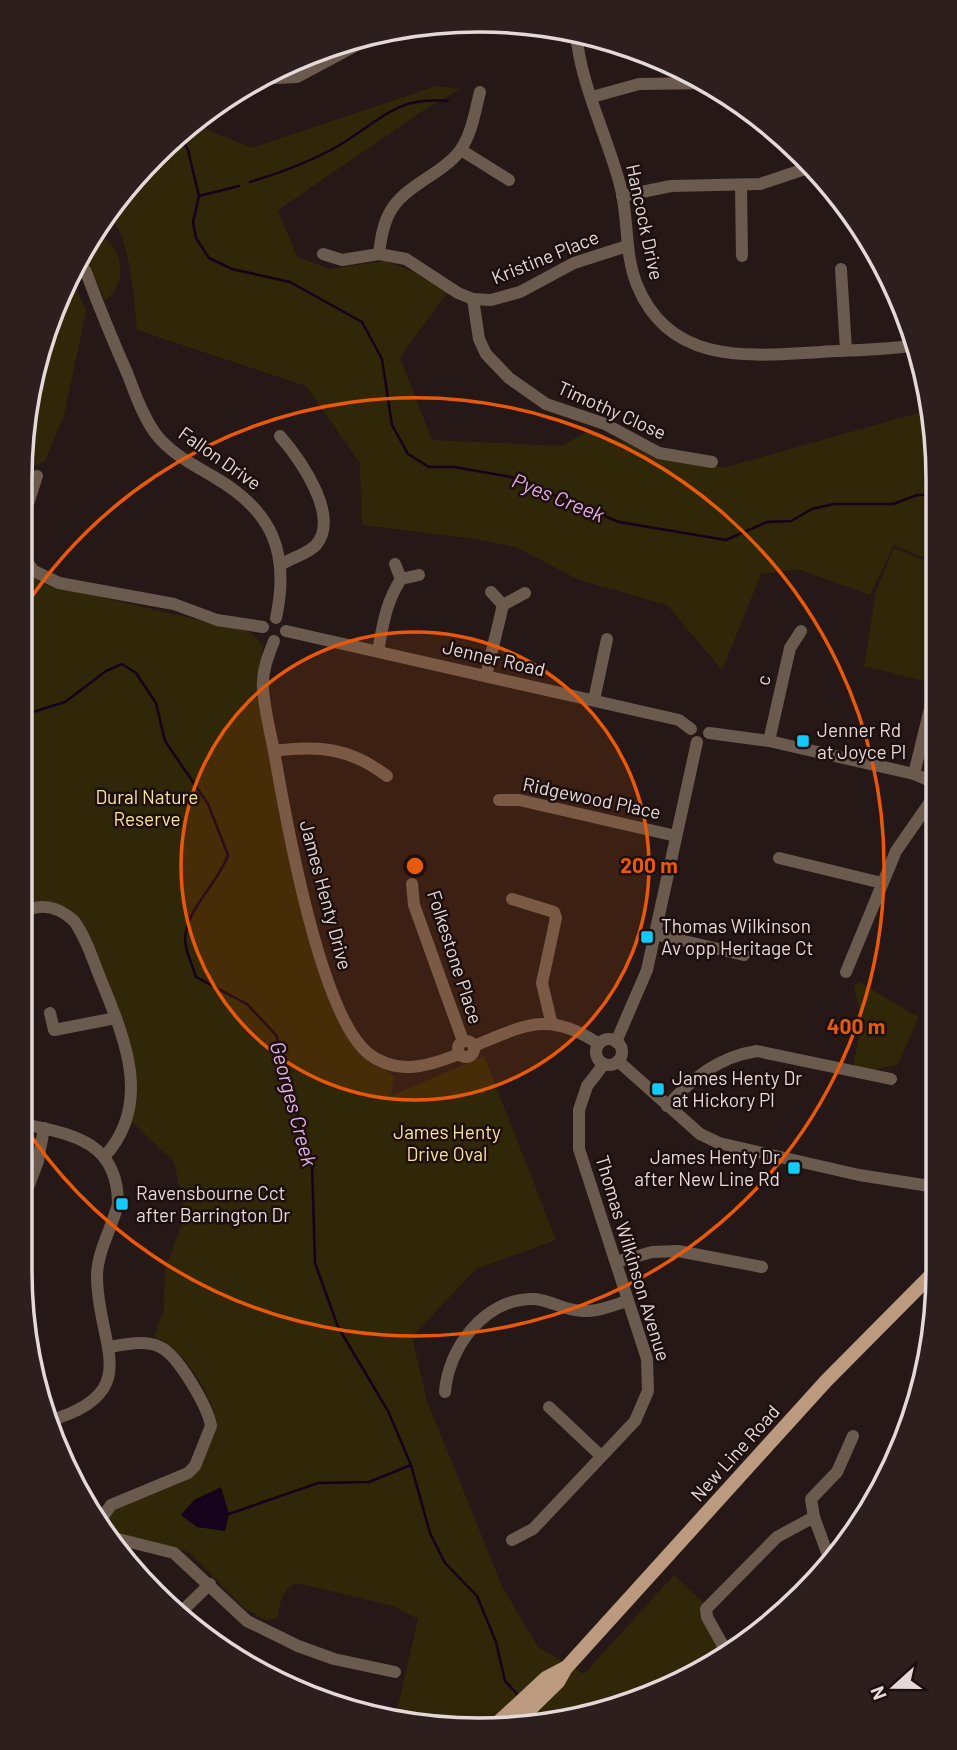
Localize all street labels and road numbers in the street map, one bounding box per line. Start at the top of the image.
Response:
street label: Hancock Drive [622,162,669,282]
street label: Kristine Place [488,225,602,288]
street label: Timothy Close [554,375,670,444]
street label: Fallon Drive [175,421,266,494]
street label: Jenner Road [441,635,548,680]
street label: c [750,672,775,687]
street label: Ridgewood Place [521,772,663,823]
street label: James Henty Drive [295,818,357,972]
street label: Folkestone Place [423,887,488,1027]
street label: Thomas Wilkinson Avenue [591,1152,676,1364]
street label: New Line Road [685,1400,784,1506]

